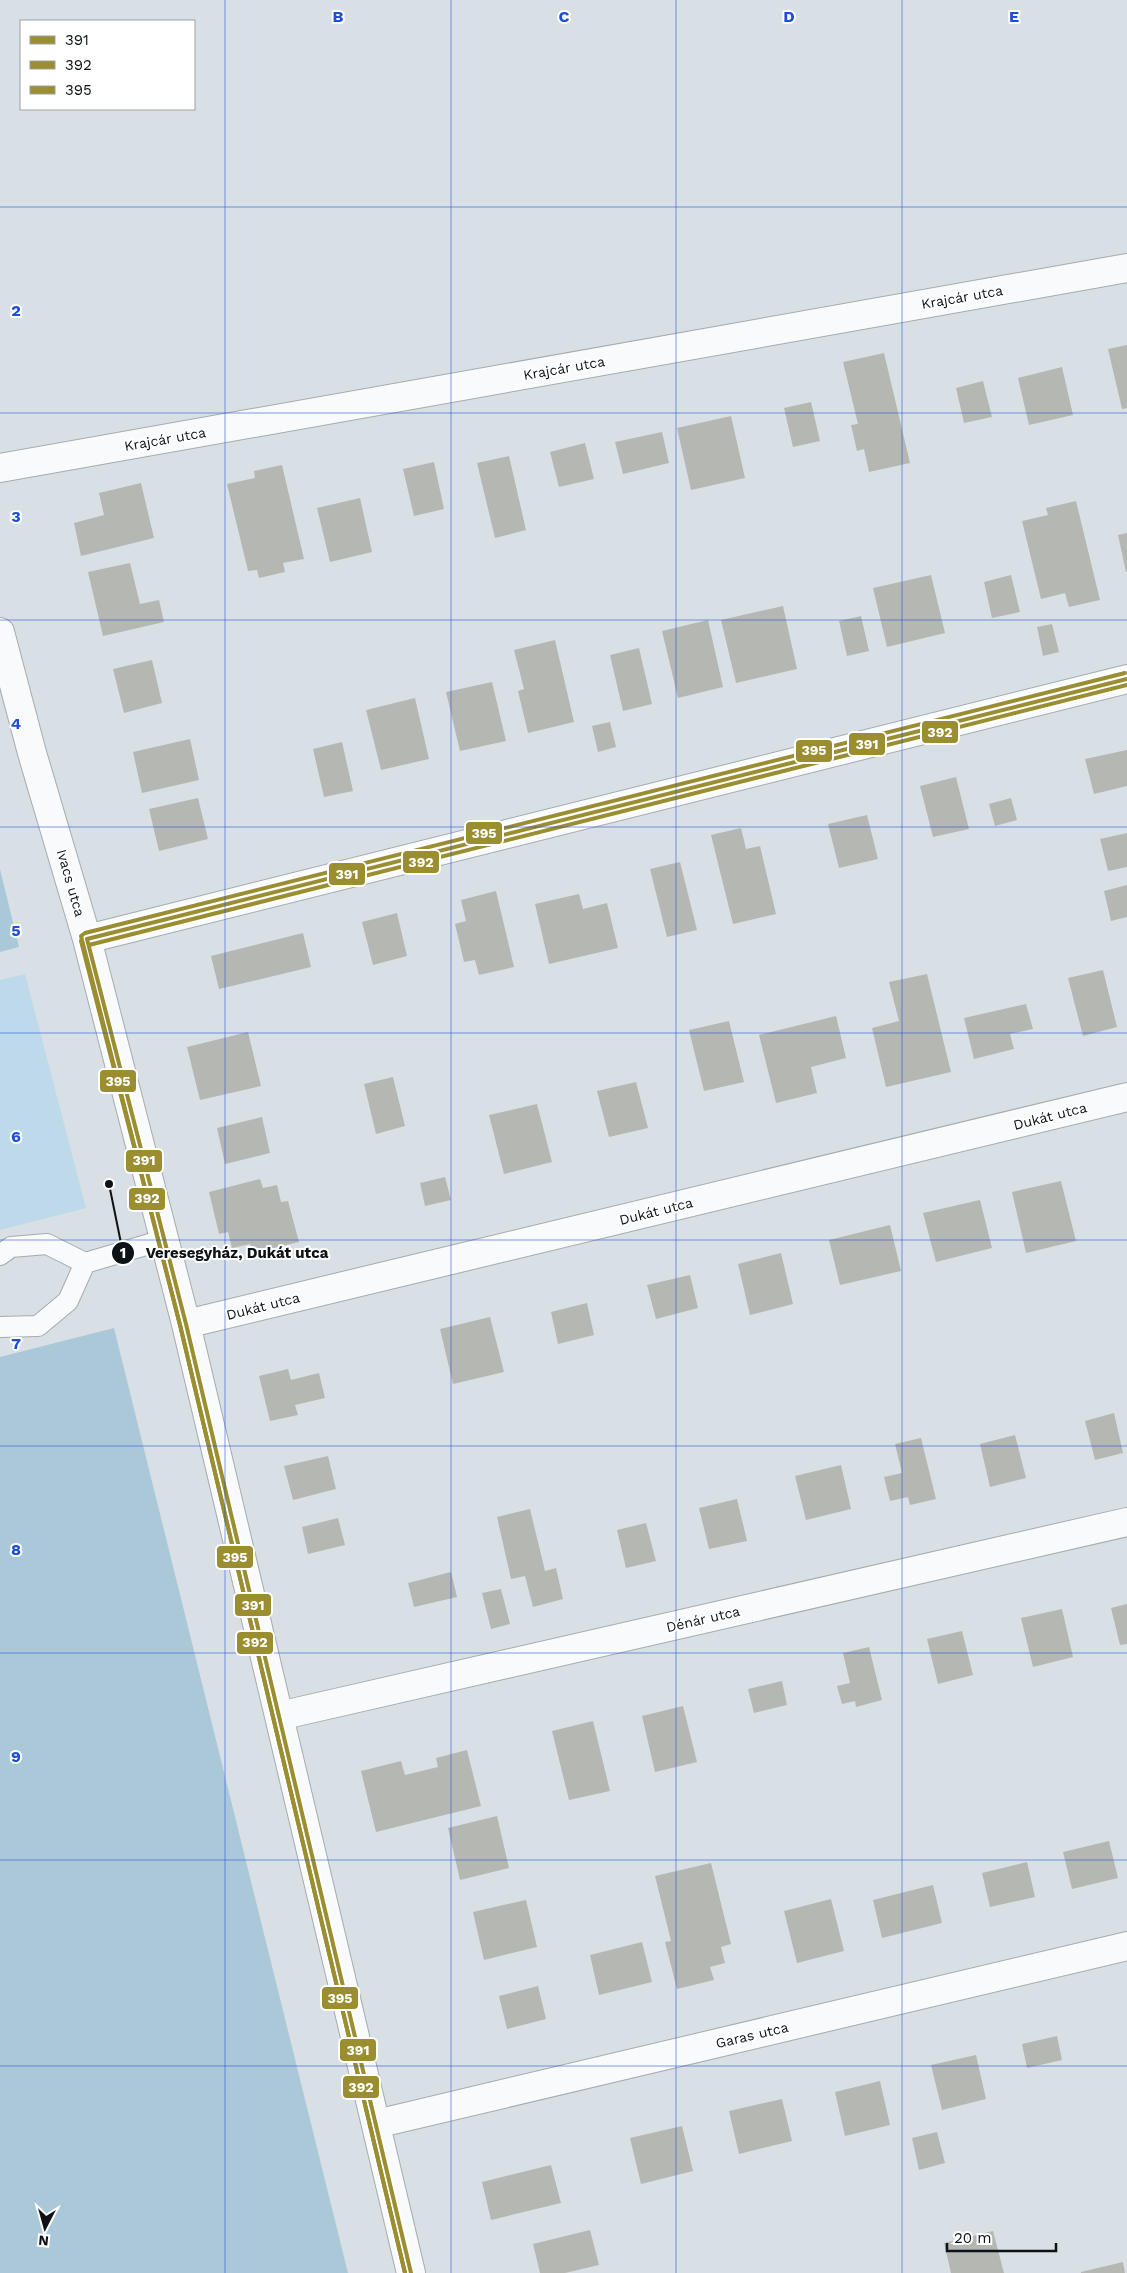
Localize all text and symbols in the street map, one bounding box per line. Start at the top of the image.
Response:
text: B [333,7,344,26]
text: C [559,7,570,26]
text: D [783,7,795,26]
text: E [1009,7,1019,26]
legend [20,20,195,110]
text: 391 [65,31,89,49]
text: 392 [65,56,92,74]
text: 395 [65,81,92,99]
street label: Krajcár utca [920,282,1004,312]
text: 2 [11,301,21,320]
street label: Krajcár utca [522,353,606,383]
street label: Krajcár utca [123,424,207,454]
text: 3 [11,507,21,526]
text: 4 [11,714,21,733]
line badge: 392 [921,720,959,744]
text: 392 [927,724,953,740]
line badge: 391 [848,732,886,756]
text: 391 [856,736,878,752]
line badge: 395 [795,739,833,763]
text: 395 [801,742,827,758]
line badge: 395 [465,821,503,845]
text: 395 [471,825,497,841]
street label: Ivacs utca [54,847,88,919]
line badge: 392 [402,850,440,874]
text: 392 [408,854,434,870]
line badge: 391 [328,862,366,886]
text: 391 [336,866,358,882]
text: 5 [11,921,21,940]
line badge: 395 [99,1069,137,1093]
text: 395 [105,1073,131,1089]
street label: Dukát utca [1012,1099,1088,1133]
text: 6 [11,1127,21,1146]
line badge: 391 [125,1149,163,1173]
text: 391 [133,1152,155,1168]
line badge: 392 [128,1187,166,1211]
text: 392 [134,1190,160,1206]
street label: Dukát utca [618,1194,694,1228]
callout: Veresegyház, Dukát utca [110,1238,338,1268]
text: 1 [120,1244,126,1262]
text: Veresegyház, Dukát utca [146,1244,329,1262]
street label: Dukát utca [225,1289,301,1323]
text: 7 [11,1334,21,1353]
text: 8 [11,1540,21,1559]
line badge: 395 [216,1545,254,1569]
text: 395 [222,1549,248,1565]
line badge: 391 [234,1593,272,1617]
text: 391 [242,1597,264,1613]
street label: Dénár utca [665,1603,742,1635]
line badge: 392 [236,1631,274,1655]
text: 392 [242,1634,268,1650]
text: 9 [11,1747,21,1766]
line badge: 395 [321,1986,359,2010]
text: 395 [327,1990,353,2006]
street label: Garas utca [714,2019,790,2051]
line badge: 391 [339,2038,377,2062]
text: 391 [347,2042,369,2058]
line badge: 392 [342,2075,380,2099]
text: 392 [348,2079,374,2095]
north arrow [20,2203,70,2253]
scale bar [947,2220,1056,2252]
text: 20 m [954,2229,992,2247]
text: N [38,2232,50,2249]

